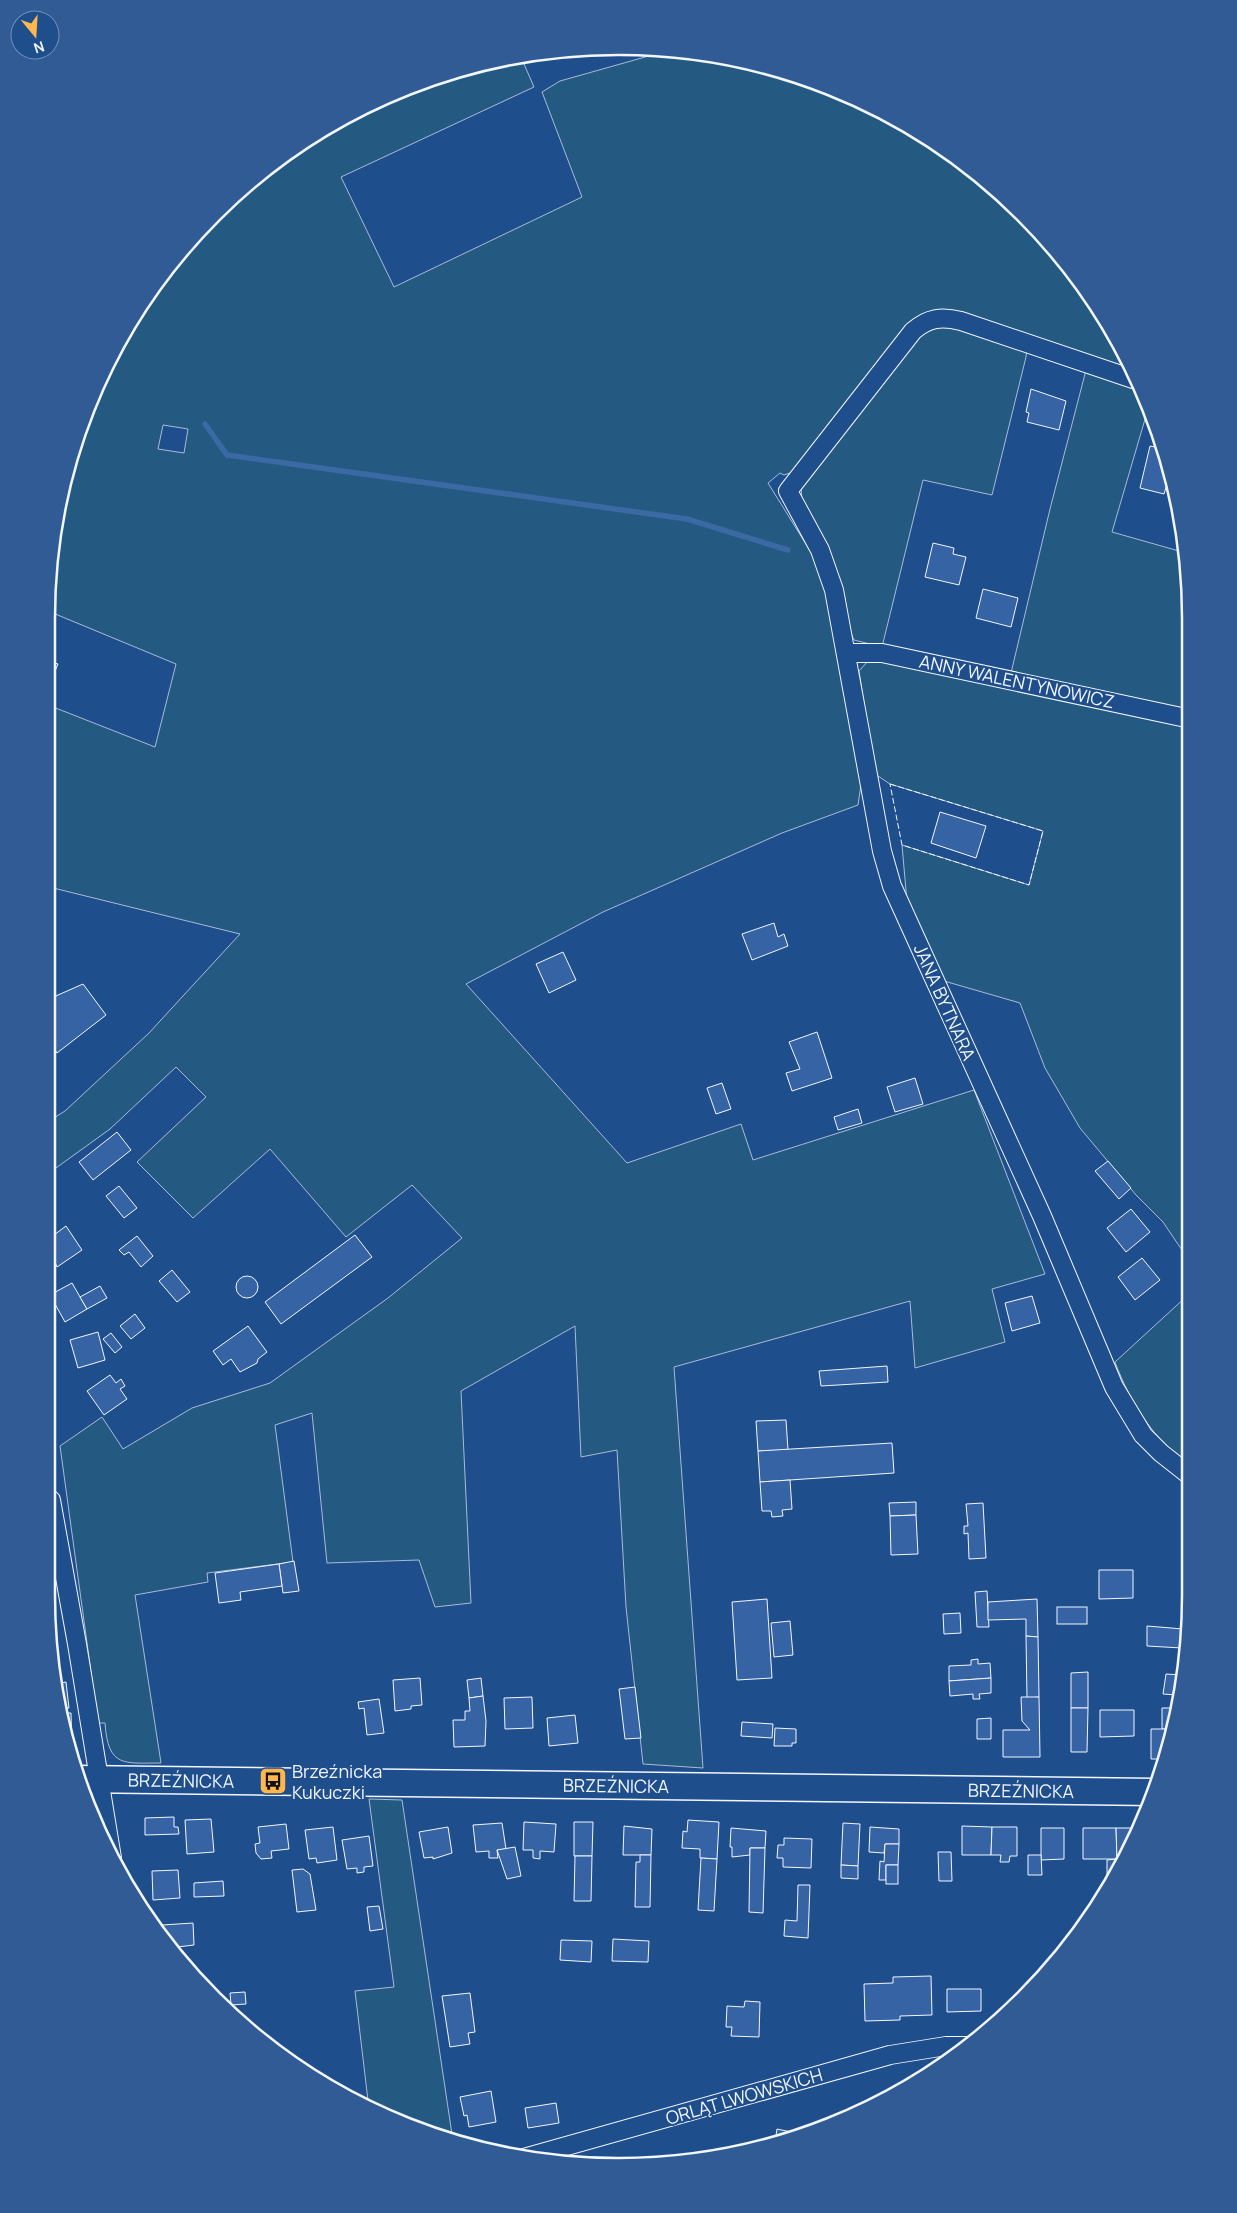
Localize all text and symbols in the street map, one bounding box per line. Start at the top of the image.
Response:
north arrow [10,10,60,60]
text: N [31,37,47,58]
street label: ANNY WALENTYNOWICZ [917,649,1117,713]
street label: JANA BYTNARA [909,940,982,1065]
place label: Brzeźnicka Kukuczki [292,1759,382,1804]
bus stop icon: Brzeźnicka Kukuczki [258,1766,288,1796]
street label: BRZEŹNICKA [128,1768,235,1793]
street label: BRZEŹNICKA [563,1773,670,1798]
street label: BRZEŹNICKA [968,1778,1075,1803]
street label: ORLĄT LWOWSKICH [663,2062,825,2130]

